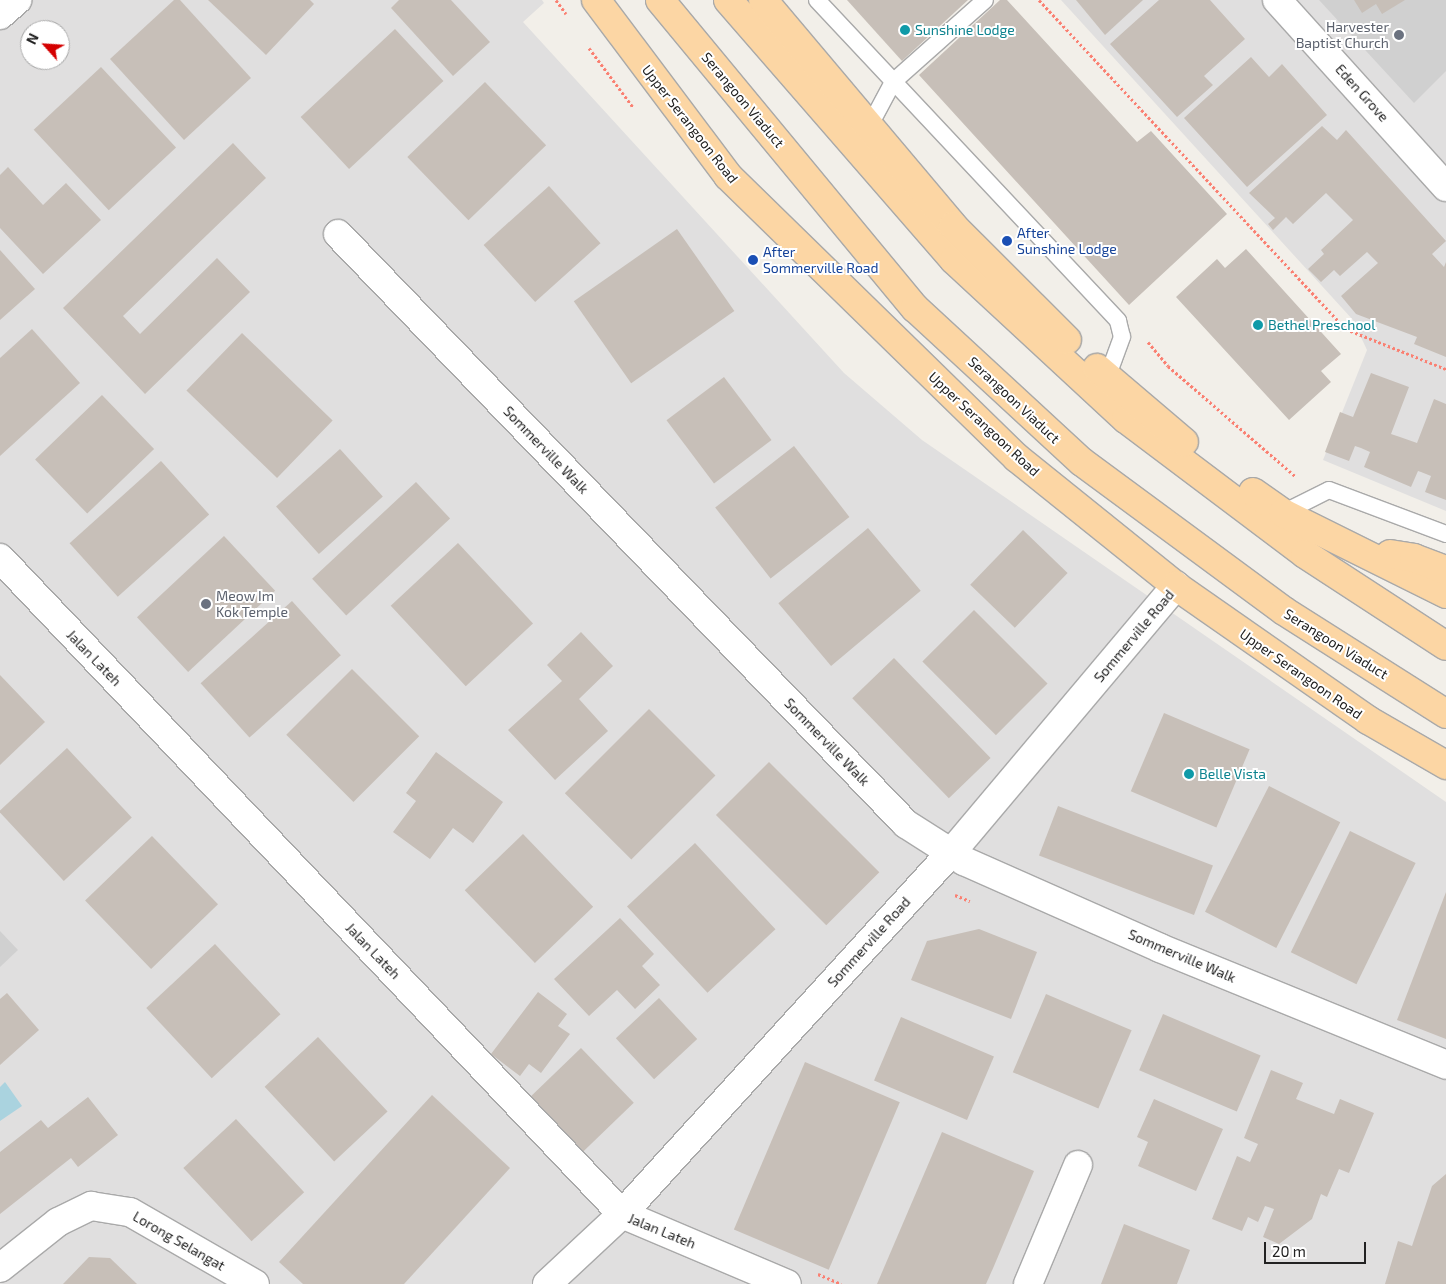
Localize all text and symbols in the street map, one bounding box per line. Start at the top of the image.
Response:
place label: Harvester Baptist Church [1296,19,1389,52]
north arrow [20,20,70,70]
place label: Sunshine Lodge [915,22,1015,38]
marker: Sunshine Lodge [899,24,911,36]
marker: Harvester Baptist Church [1393,29,1405,41]
text: N [22,30,42,47]
street label: Serangoon Viaduct [698,49,788,151]
street label: Upper Serangoon Road [639,61,741,187]
street label: Eden Grove [1332,61,1392,125]
place label: After Sunshine Lodge [1017,225,1117,258]
marker: After Sunshine Lodge [1001,235,1013,247]
place label: After Sommerville Road [763,244,879,276]
marker: After Sommerville Road [747,254,759,266]
place label: Bethel Preschool [1268,317,1376,333]
marker: Bethel Preschool [1252,319,1264,331]
street label: Serangoon Viaduct [965,353,1063,447]
street label: Upper Serangoon Road [925,368,1043,480]
street label: Sommerville Walk [500,403,592,497]
street label: Sommerville Road [1090,586,1178,686]
place label: Meow Im Kok Temple [216,588,288,620]
marker: Meow Im Kok Temple [200,598,212,610]
street label: Serangoon Viaduct [1281,605,1391,683]
street label: Upper Serangoon Road [1236,625,1366,723]
street label: Jalan Lateh [63,626,125,690]
street label: Sommerville Walk [781,695,873,789]
place label: Belle Vista [1199,766,1266,782]
marker: Belle Vista [1183,768,1195,780]
street label: Sommerville Road [824,893,914,991]
street label: Jalan Lateh [342,919,404,983]
street label: Sommerville Walk [1126,926,1238,986]
street label: Lorong Selangat [130,1208,228,1274]
street label: Jalan Lateh [626,1210,698,1252]
scale bar [1266,1232,1368,1264]
text: 20 m [1272,1242,1306,1260]

